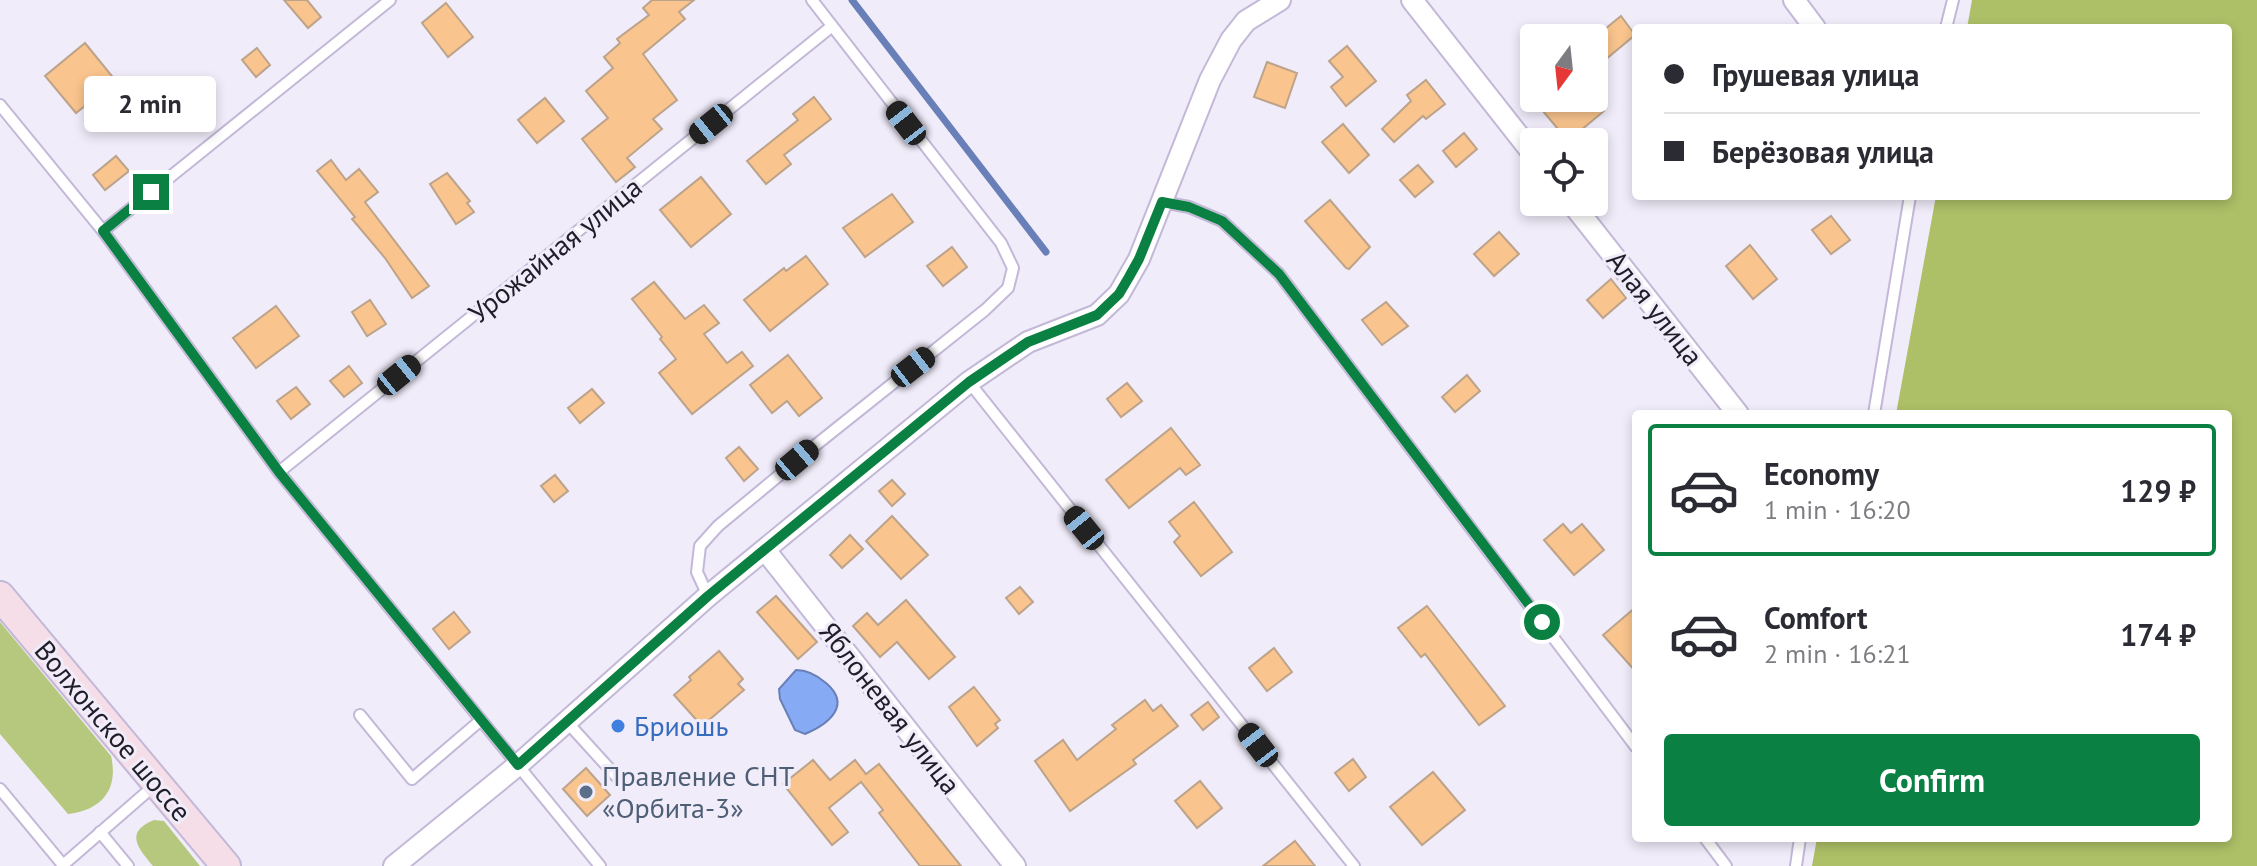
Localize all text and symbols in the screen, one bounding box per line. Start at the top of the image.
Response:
north arrow [1520,24,1608,112]
map controls [1520,24,1608,216]
text: Грушевая улица [1712,55,1919,94]
callout: 2 min [85,76,217,132]
text: 2 min [118,87,182,120]
car [882,97,930,149]
car [685,100,737,148]
button: locate [1520,128,1608,216]
text: Берёзовая улица [1712,132,1934,171]
street label: Урожайная улица [460,168,649,331]
route end [133,174,169,210]
street label: Алая улица [1599,243,1712,373]
car [887,343,939,391]
car [373,351,425,399]
car [771,435,823,485]
icon: car [1668,454,1740,526]
text: Economy [1764,454,1879,493]
text: 129 ₽ [2120,471,2196,510]
text: 1 min · 16:20 [1764,493,1911,526]
car [1060,502,1108,554]
icon: car [1668,598,1740,670]
text: Comfort [1764,598,1867,637]
route start [1524,604,1560,640]
street label: Яблоневая улица [811,614,969,801]
text: 174 ₽ [2120,615,2196,654]
street label: Волхонское шоссе [27,632,200,829]
text: 2 min · 16:21 [1764,637,1911,670]
place label: Бриошь [634,707,728,744]
marker: Бриошь [609,717,627,735]
car [1234,719,1282,771]
button: Confirm [1664,734,2200,826]
place label: Правление СНТ «Орбита-3» [602,757,795,826]
marker: Правление СНТ «Орбита-3» [577,783,595,801]

